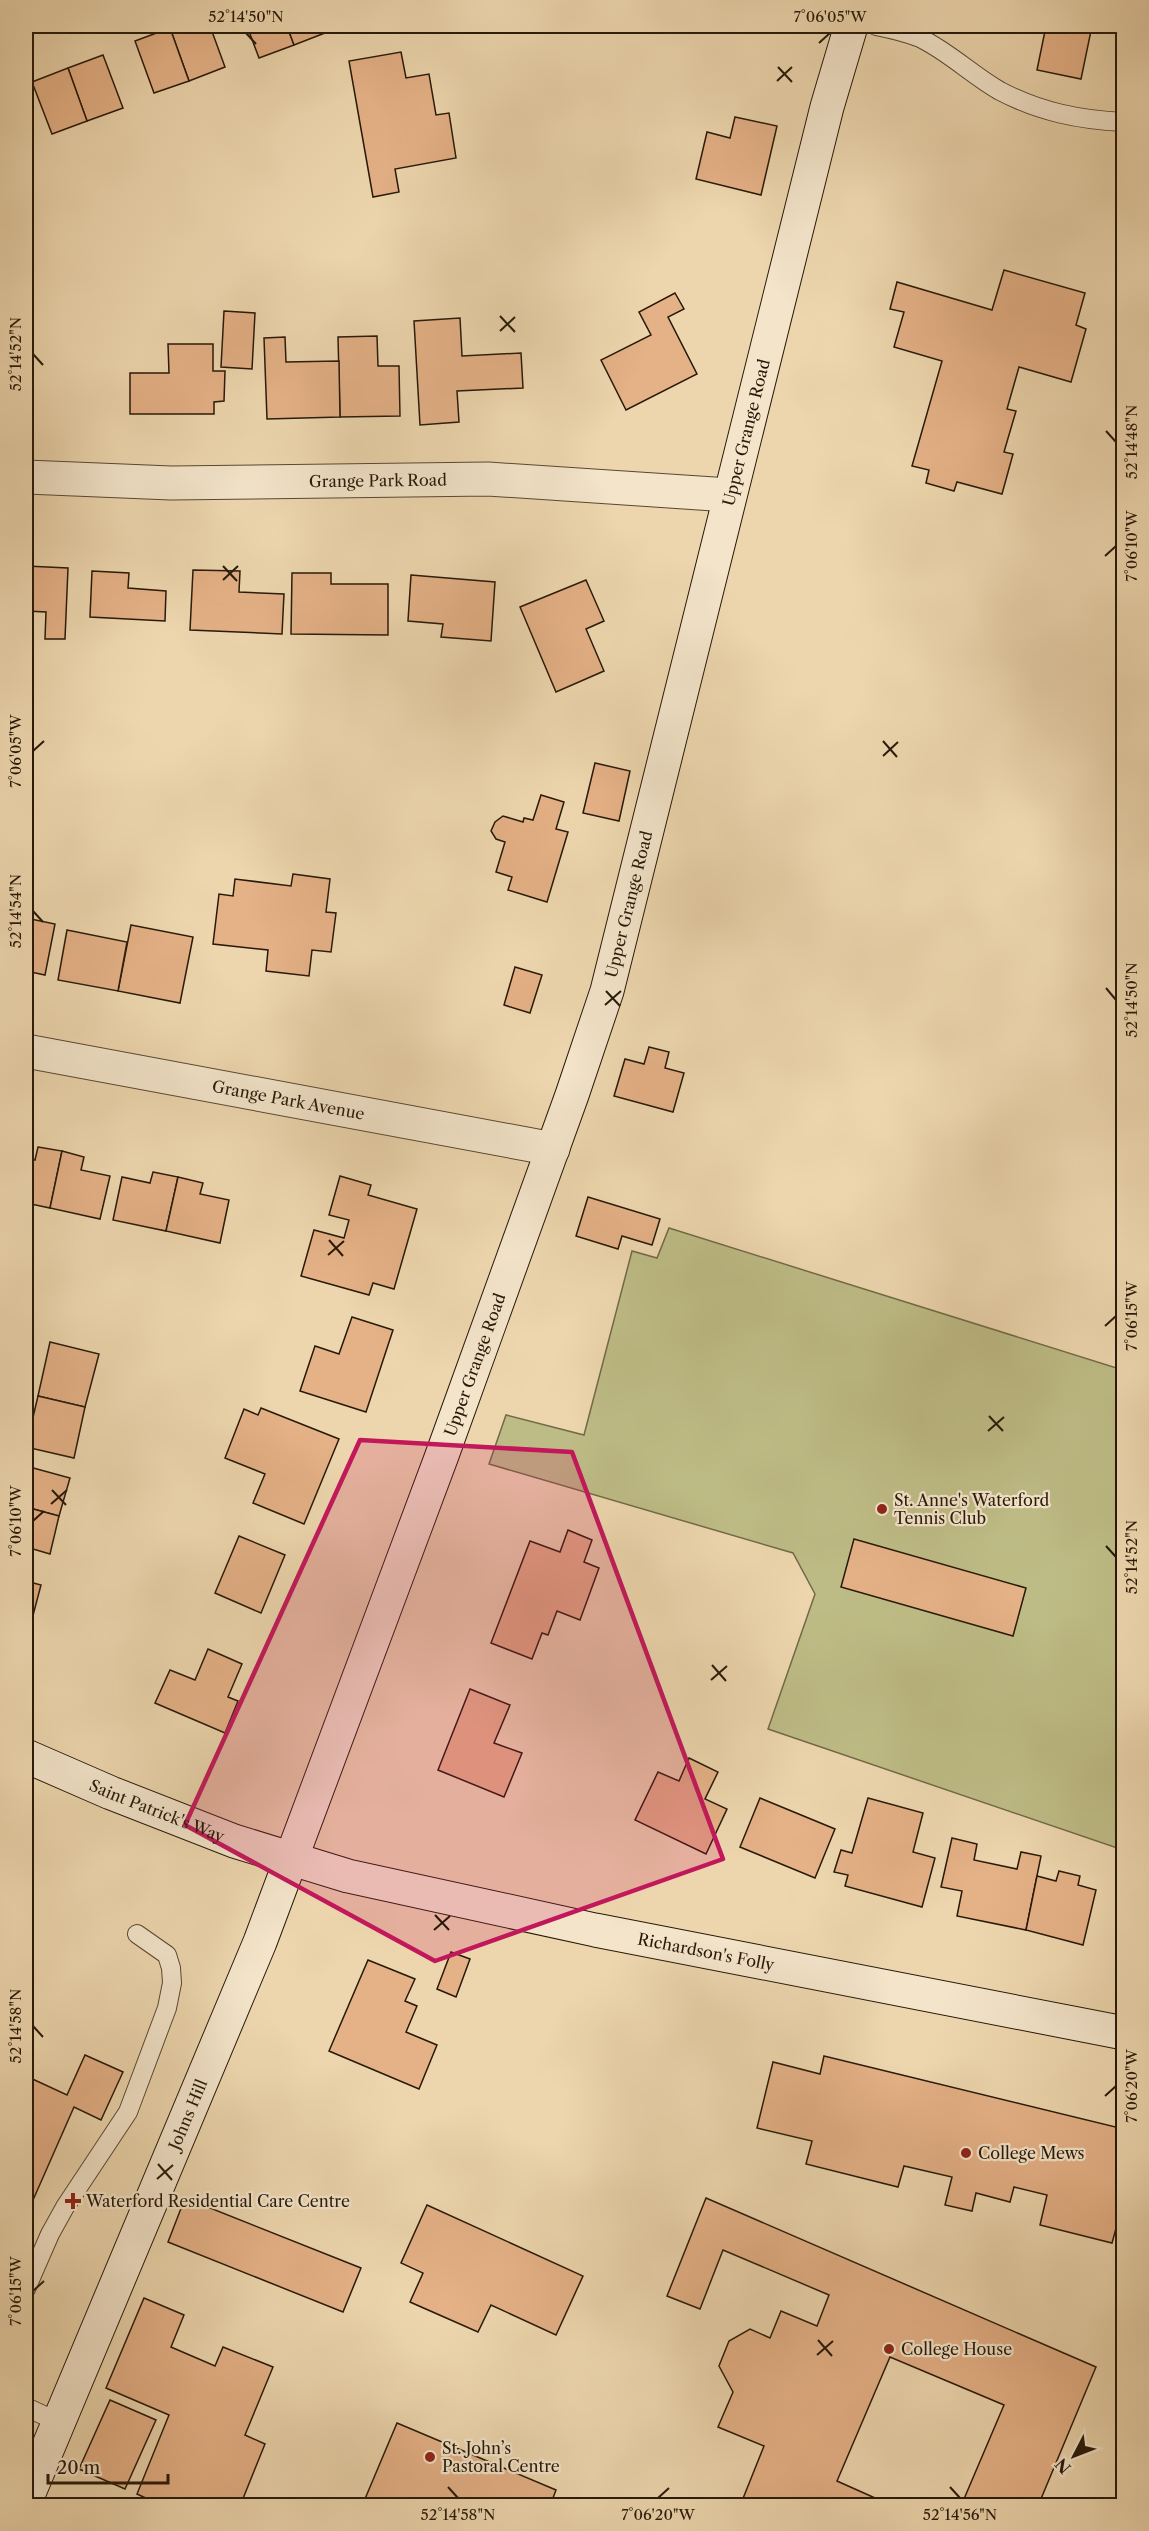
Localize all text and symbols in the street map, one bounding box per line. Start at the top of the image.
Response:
text: 52°14'50"N [208,7,284,26]
text: 7°06'05"W [793,7,867,26]
text: 52°14'52"N [6,317,25,391]
street label: Upper Grange Road [718,357,774,508]
text: 52°14'48"N [1122,405,1141,479]
street label: Grange Park Road [309,470,447,491]
text: 7°06'10"W [1122,510,1141,582]
text: 7°06'05"W [6,714,25,788]
street label: Upper Grange Road [601,828,657,980]
text: 52°14'54"N [6,874,25,948]
text: 52°14'50"N [1122,962,1141,1038]
street label: Grange Park Avenue [211,1076,366,1124]
text: 7°06'15"W [1122,1280,1141,1351]
street label: Upper Grange Road [440,1290,510,1439]
text: 7°06'10"W [6,1485,25,1557]
place label: St. Anne's Waterford Tennis Club [894,1490,1049,1528]
marker: St. Anne's Waterford Tennis Club [875,1502,889,1516]
text: 52°14'52"N [1122,1520,1141,1594]
street label: Saint Patrick's Way [86,1775,228,1847]
street label: Richardson's Folly [636,1929,777,1975]
text: 52°14'58"N [6,1989,25,2063]
text: 7°06'20"W [1122,2049,1141,2123]
street label: Johns Hill [163,2076,211,2156]
place label: College Mews [978,2143,1085,2163]
marker: College Mews [959,2146,973,2160]
place label: Waterford Residential Care Centre [85,2191,350,2211]
marker: Waterford Residential Care Centre [64,2192,82,2210]
text: 7°06'15"W [6,2255,25,2326]
place label: College House [901,2339,1012,2359]
marker: College House [882,2342,896,2356]
north arrow [1044,2426,1104,2486]
place label: St. John’s Pastoral Centre [442,2438,560,2476]
scale bar [48,2447,168,2485]
marker: St. John’s Pastoral Centre [423,2450,437,2464]
text: N [1051,2454,1075,2478]
text: 20 m [57,2457,101,2479]
text: 52°14'58"N [421,2505,495,2524]
text: 7°06'20"W [621,2505,695,2524]
text: 52°14'56"N [923,2505,997,2524]

